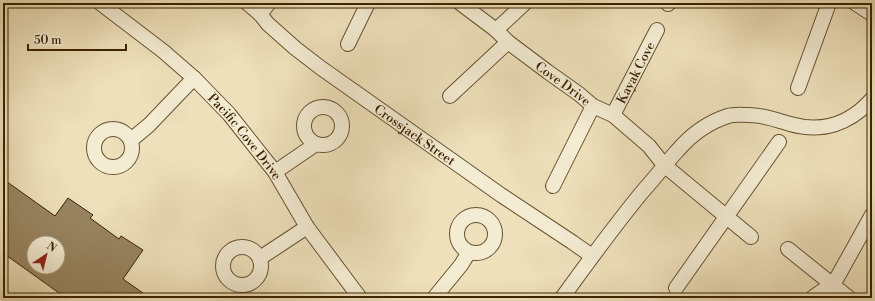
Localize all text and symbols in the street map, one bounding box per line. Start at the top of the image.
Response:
scale bar [28,26,126,52]
text: 50 m [34,33,62,48]
street label: Kayak Cove [613,39,659,107]
street label: Cove Drive [532,58,594,110]
street label: Pacific Cove Drive [204,90,285,183]
street label: Crossjack Street [371,101,458,170]
north arrow [26,235,66,275]
text: N [44,239,59,256]

